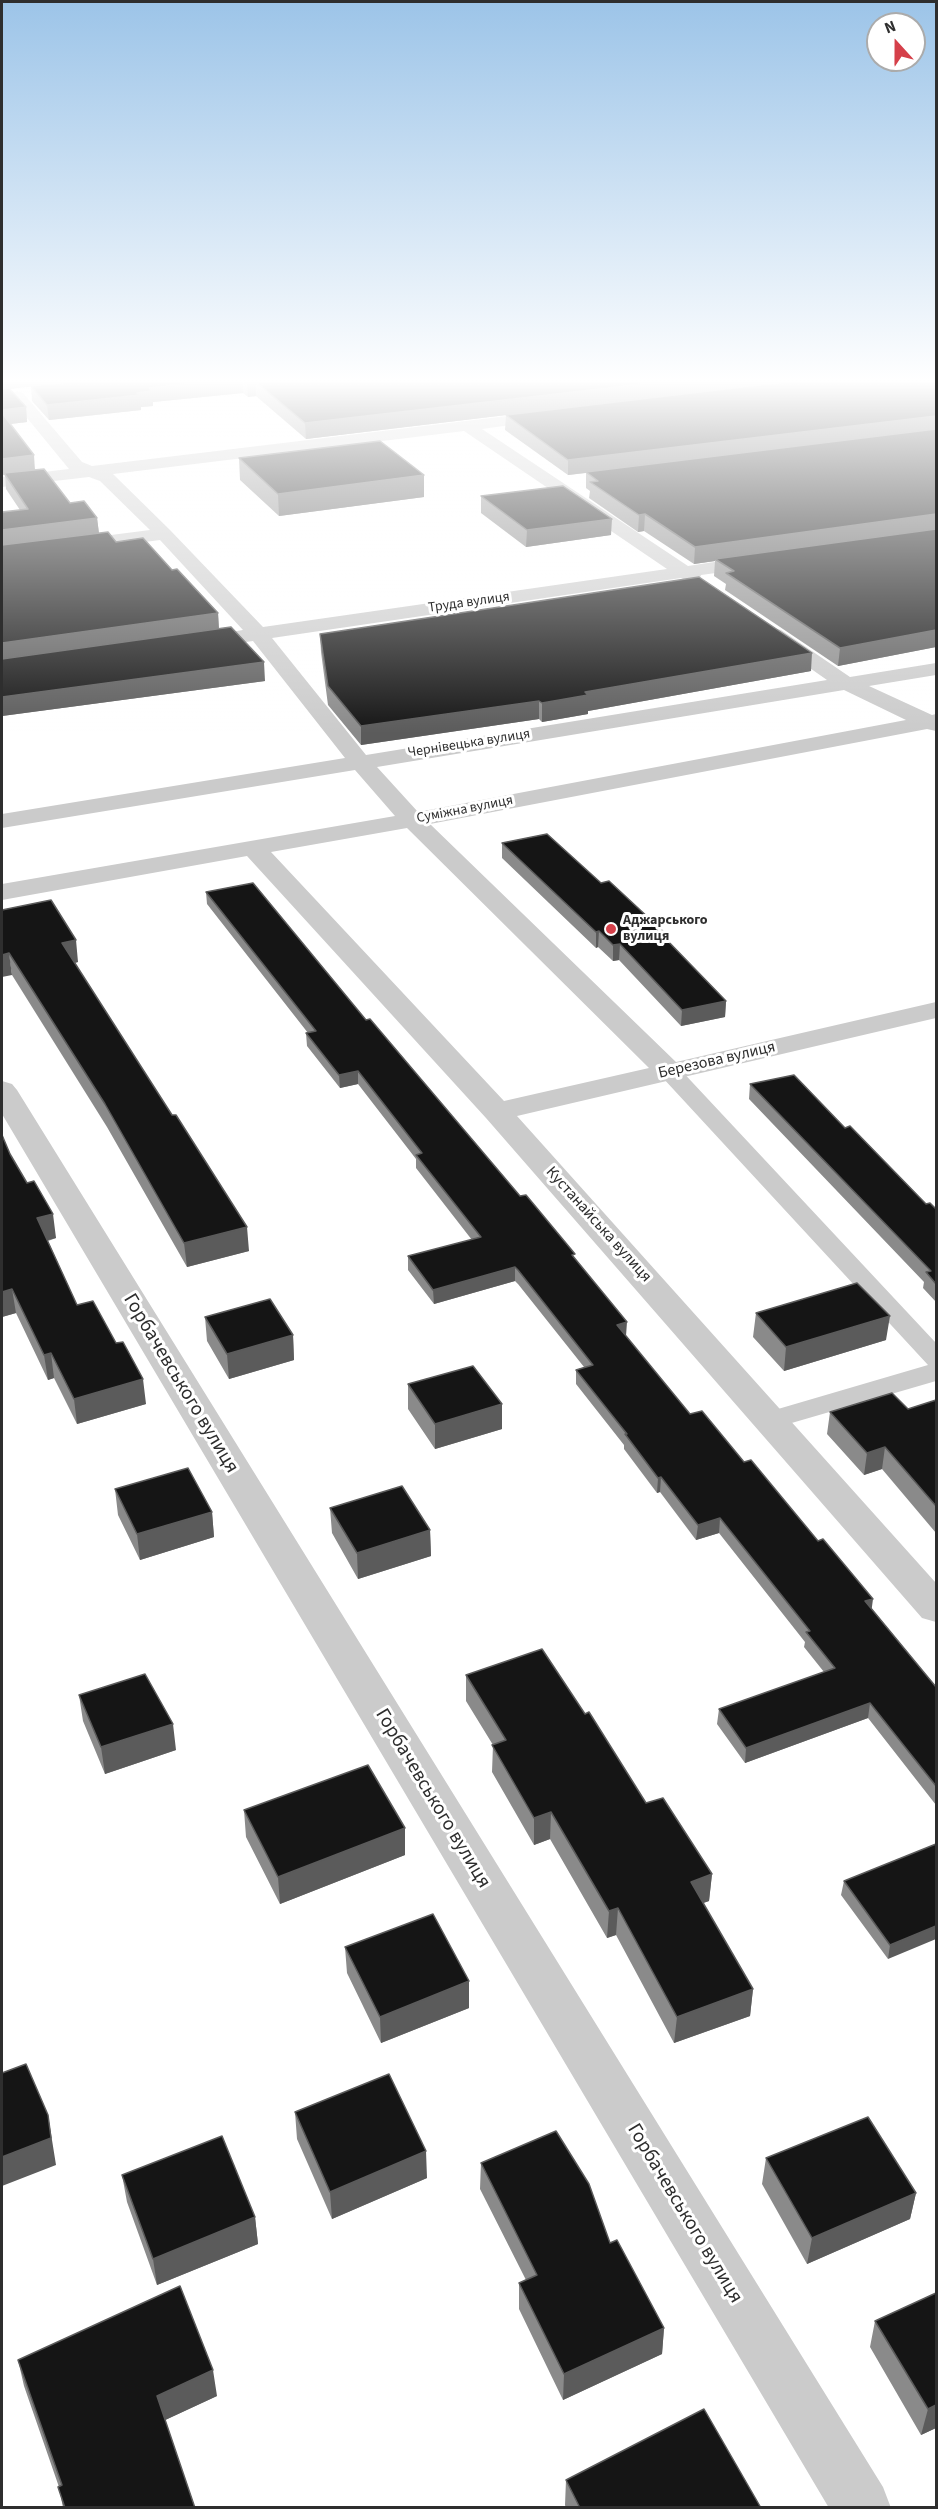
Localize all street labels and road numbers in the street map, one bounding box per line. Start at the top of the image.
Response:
street label: Труда вулиця [427,589,511,617]
street label: Чернівецька вулиця [407,726,531,762]
street label: Суміжна вулиця [415,792,515,828]
street label: Березова вулиця [657,1038,777,1084]
street label: Кустанайська вулиця [541,1163,655,1287]
street label: Горбачевського вулиця [117,1290,243,1478]
street label: Горбачевського вулиця [369,1705,495,1893]
street label: Горбачевського вулиця [621,2120,747,2308]

